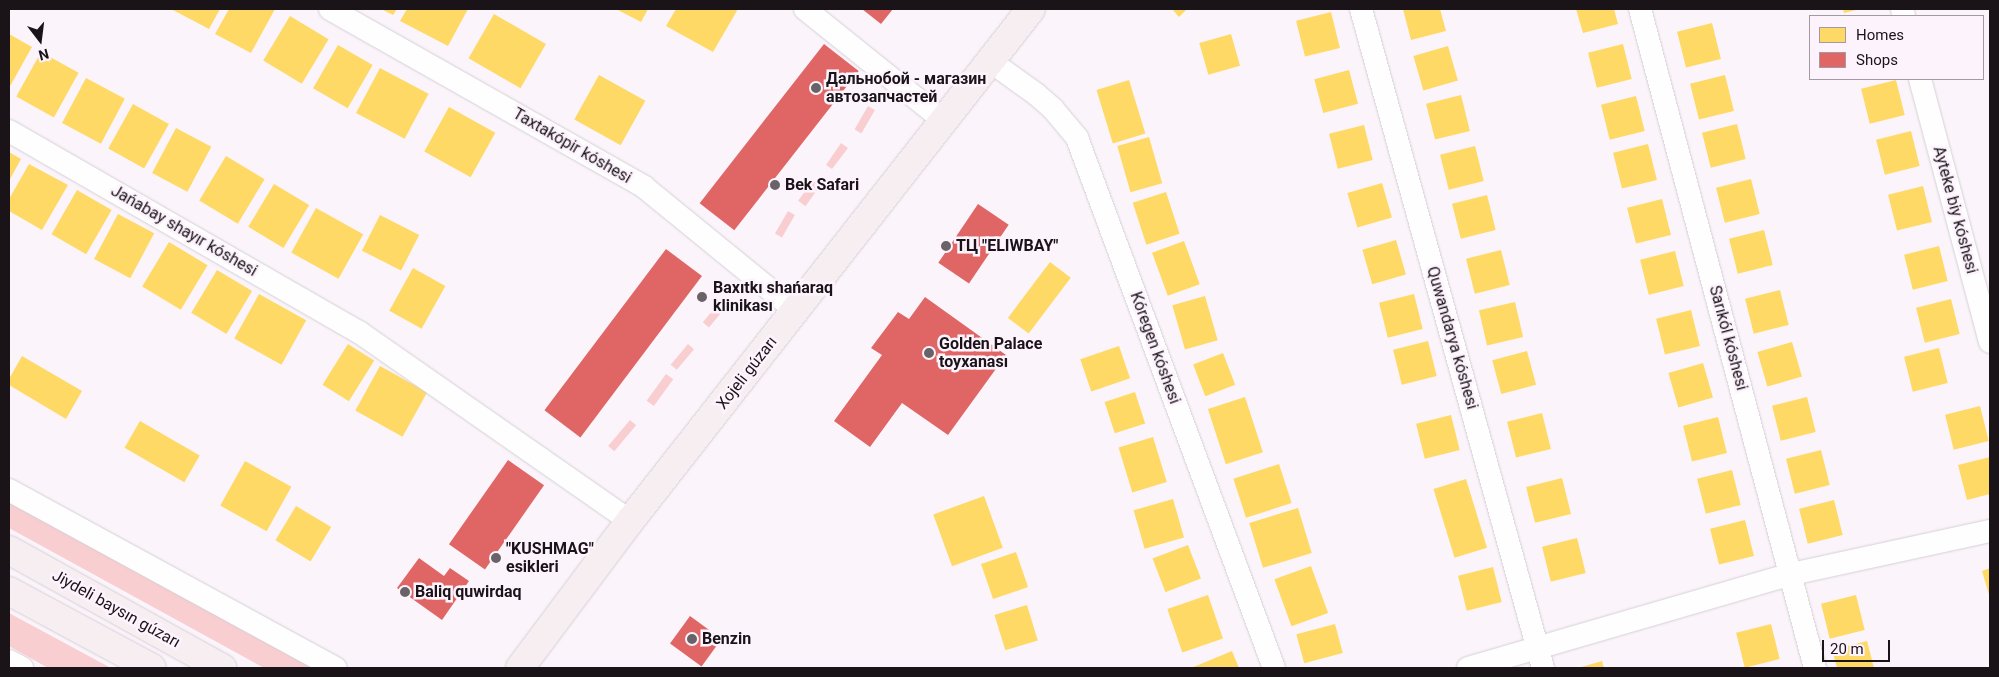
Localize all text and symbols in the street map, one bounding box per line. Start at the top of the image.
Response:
north arrow [15,15,65,65]
legend [1809,15,1984,80]
text: Homes [1856,26,1904,44]
text: N [37,45,51,63]
text: Shops [1856,51,1898,69]
place label: Дальнобой - магазин автозапчастей [826,69,986,107]
marker: Дальнобой - магазин автозапчастей [810,82,822,94]
street label: Taxtakópir kóshesi [509,104,635,188]
street label: Ayteke biy kóshesi [1929,144,1981,276]
place label: Bek Safari [785,175,859,195]
marker: Bek Safari [769,179,781,191]
street label: Jańabay shayır kóshesi [107,181,261,281]
place label: ТЦ "ELIWBAY" [956,236,1058,256]
marker: ТЦ "ELIWBAY" [940,240,952,252]
street label: Quwandarya kóshesi [1422,264,1482,412]
place label: Baxıtkı shańaraq klinikası [713,278,833,316]
street label: Sarıkól kóshesi [1705,284,1751,392]
street label: Kóregen kóshesi [1126,289,1184,407]
marker: Baxıtkı shańaraq klinikası [695,290,709,304]
street label: Xojeli gúzarı [713,333,781,413]
place label: Golden Palace toyxanası [939,334,1042,372]
marker: Golden Palace toyxanası [923,347,935,359]
place label: "KUSHMAG" esikleri [506,539,594,577]
marker: "KUSHMAG" esikleri [490,552,502,564]
street label: Jiydeli baysın gúzarı [49,566,183,652]
place label: Baliq quwirdaq [415,582,522,602]
marker: Baliq quwirdaq [399,586,411,598]
place label: Benzin [702,629,751,649]
scale bar [1824,630,1892,662]
marker: Benzin [686,633,698,645]
text: 20 m [1830,640,1864,658]

